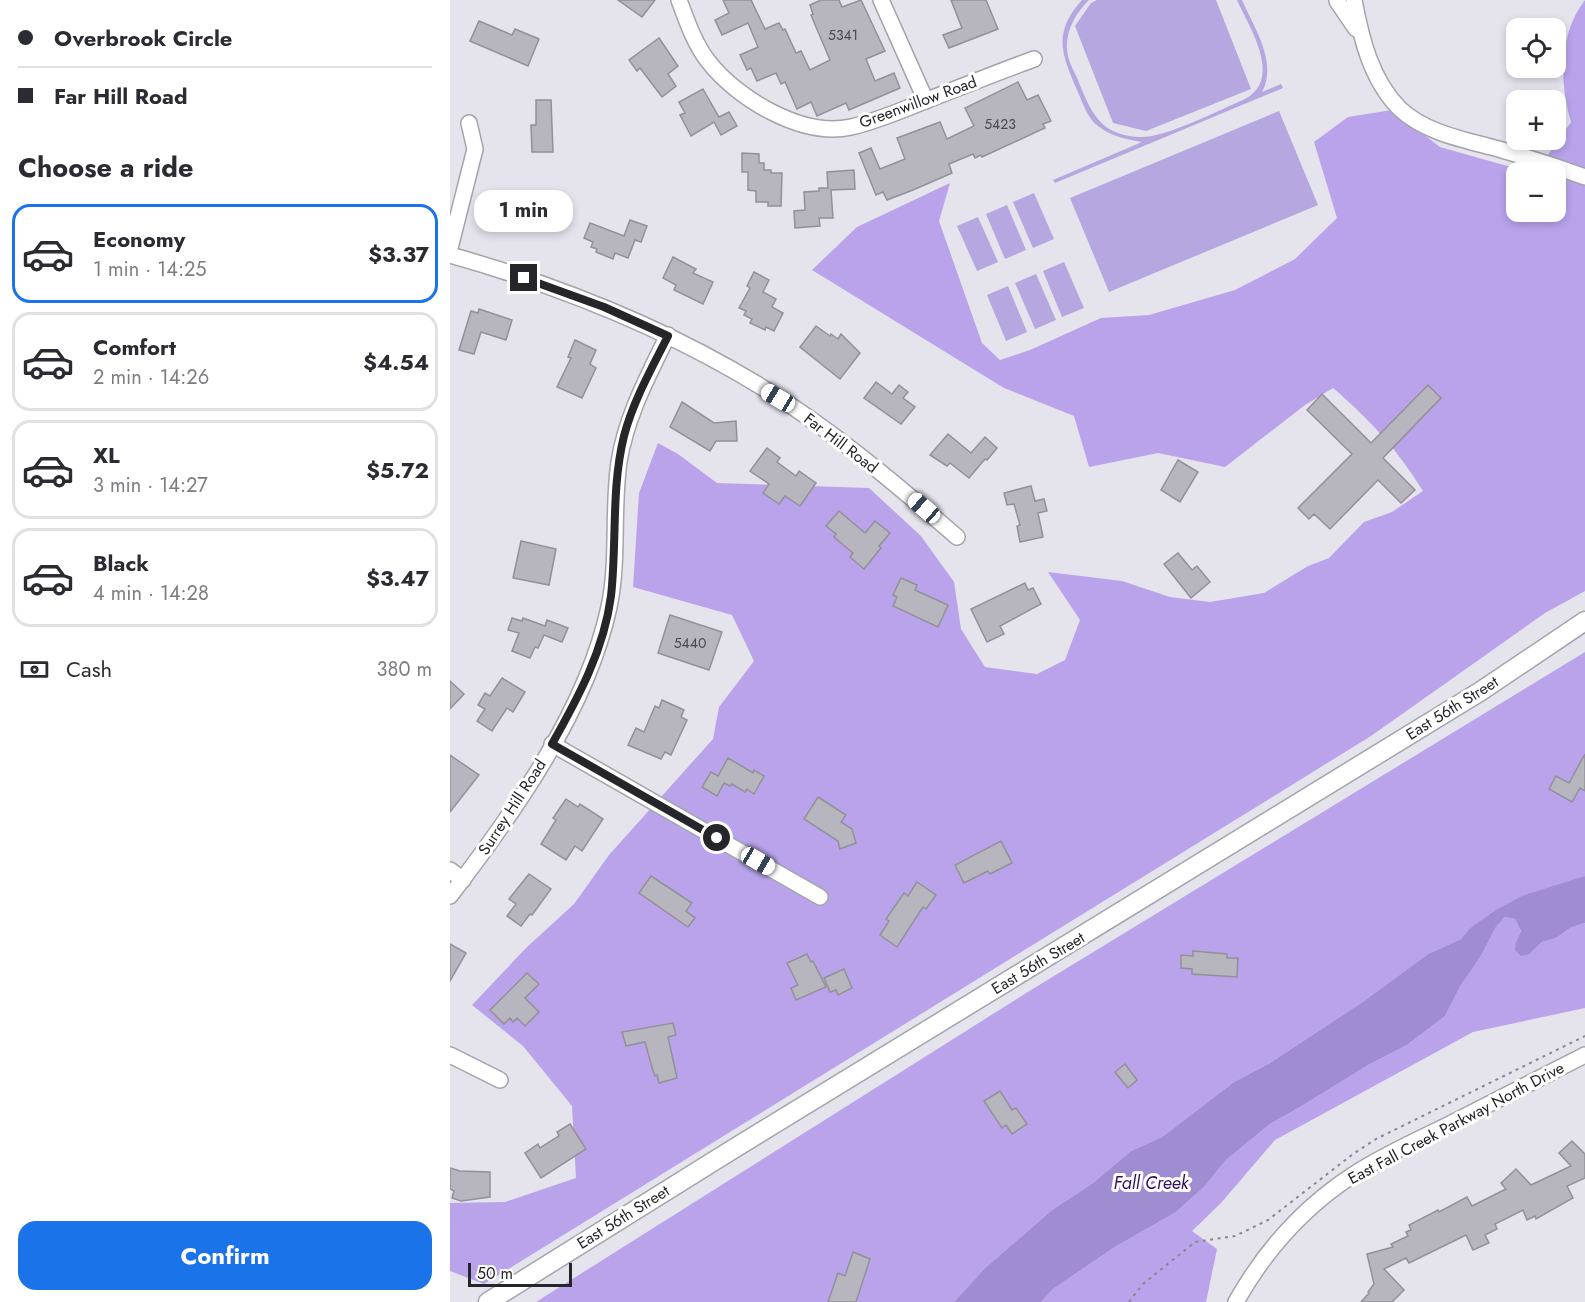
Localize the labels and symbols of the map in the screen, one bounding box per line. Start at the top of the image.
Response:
house number: 5341 [828,25,858,45]
street label: Greenwillow Road [856,70,980,134]
house number: 5423 [984,114,1016,134]
callout: 1 min [475,191,574,233]
route end [510,264,537,291]
car [758,381,798,415]
street label: Far Hill Road [799,407,883,479]
car [905,489,943,527]
house number: 5440 [674,633,706,653]
street label: East 56th Street [1401,670,1503,746]
street label: Surrey Hill Road [472,755,552,859]
route start [703,824,730,851]
car [738,844,778,878]
street label: East 56th Street [987,926,1089,1000]
street label: East Fall Creek Parkway North Drive [1344,1056,1568,1190]
water label: Fall Creek [1114,1170,1190,1196]
street label: East 56th Street [572,1179,674,1255]
scale bar [468,1260,572,1288]

